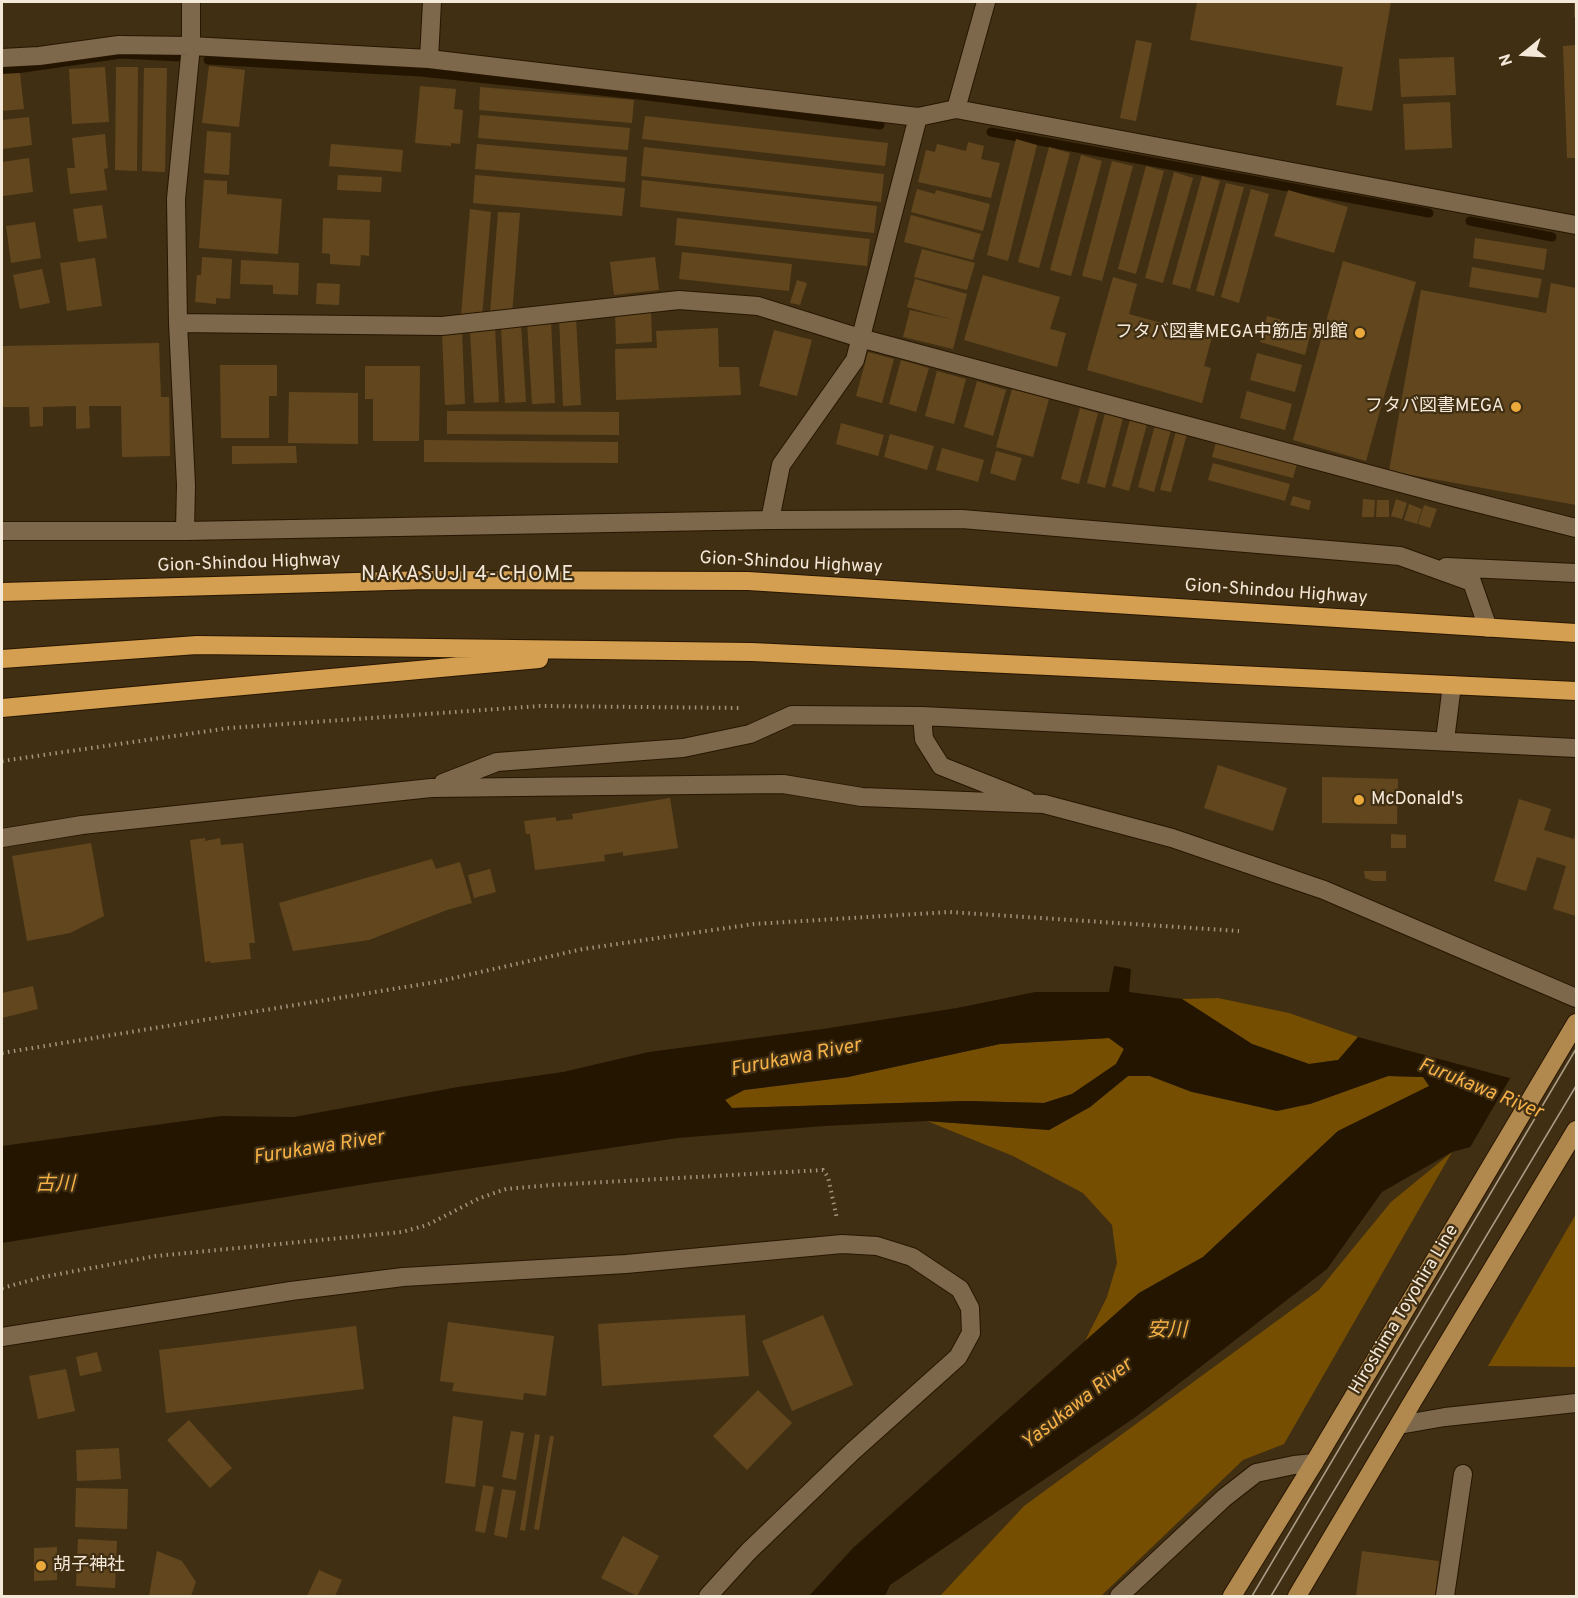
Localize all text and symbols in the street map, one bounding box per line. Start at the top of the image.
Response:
north arrow [1494,24,1554,84]
text: N [1496,51,1518,68]
place label: フタバ図書MEGA中筋店 別館 [1115,322,1348,344]
marker: フタバ図書MEGA中筋店 別館 [1353,326,1367,340]
place label: フタバ図書MEGA [1365,396,1504,418]
marker: フタバ図書MEGA [1509,400,1523,414]
street label: Gion-Shindou Highway [699,548,883,580]
street label: Gion-Shindou Highway [157,550,341,578]
district label: NAKASUJI 4-CHOME [361,564,575,588]
street label: Gion-Shindou Highway [1184,576,1368,610]
place label: McDonald's [1371,789,1463,811]
marker: McDonald's [1352,793,1366,807]
water label: Furukawa River [729,1035,863,1083]
water label: Furukawa River [1414,1054,1546,1126]
water label: Furukawa River [252,1127,386,1171]
water label: 古川 [35,1174,75,1198]
street label: Hiroshima Toyohira Line [1346,1221,1464,1399]
water label: 安川 [1147,1320,1187,1344]
water label: Yasukawa River [1018,1354,1138,1456]
place label: 胡子神社 [53,1555,125,1577]
marker: 胡子神社 [34,1559,48,1573]

